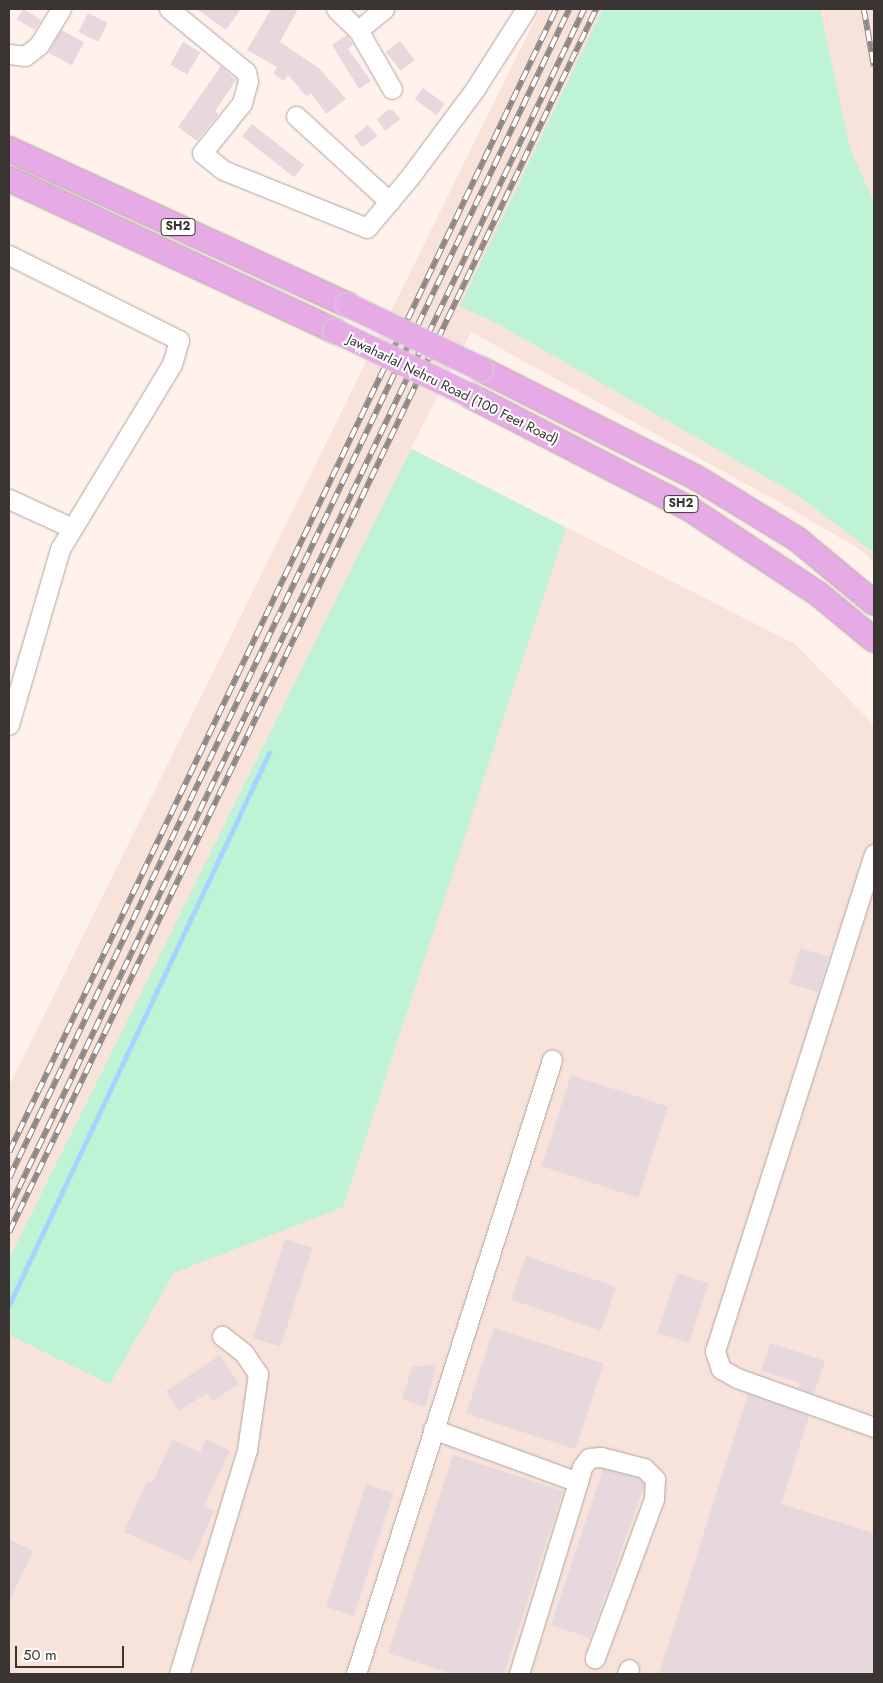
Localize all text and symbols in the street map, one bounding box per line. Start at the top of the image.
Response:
road number: SH2 [160,218,196,236]
street label: Jawaharlal Nehru Road (100 Feet Road) [344,330,562,448]
road number: SH2 [664,494,698,514]
scale bar [18,1636,126,1668]
text: 50 m [23,1644,57,1666]

